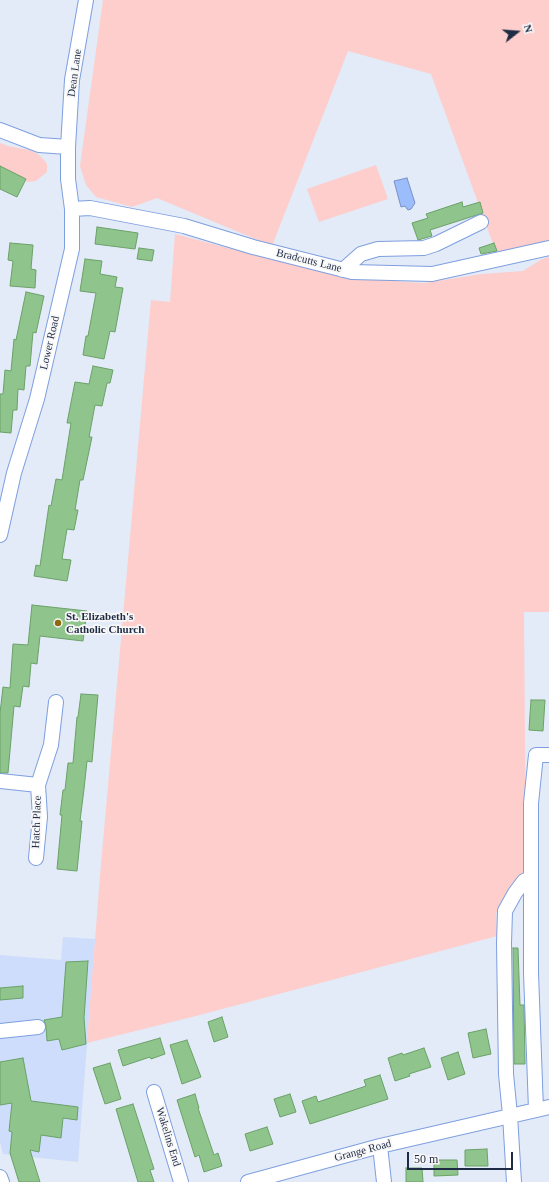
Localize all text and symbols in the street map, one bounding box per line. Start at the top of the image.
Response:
north arrow [497,12,537,52]
text: N [522,23,535,34]
street label: Dean Lane [65,48,85,98]
street label: Bradcutts Lane [275,247,343,275]
street label: Lower Road [37,315,63,371]
place label: St. Elizabeth's Catholic Church [66,610,144,636]
marker: St. Elizabeth's Catholic Church [53,618,63,628]
street label: Hatch Place [29,795,45,849]
street label: Wakelins End [153,1106,183,1168]
street label: Grange Road [333,1137,393,1165]
scale bar [409,1144,515,1170]
text: 50 m [414,1152,438,1166]

